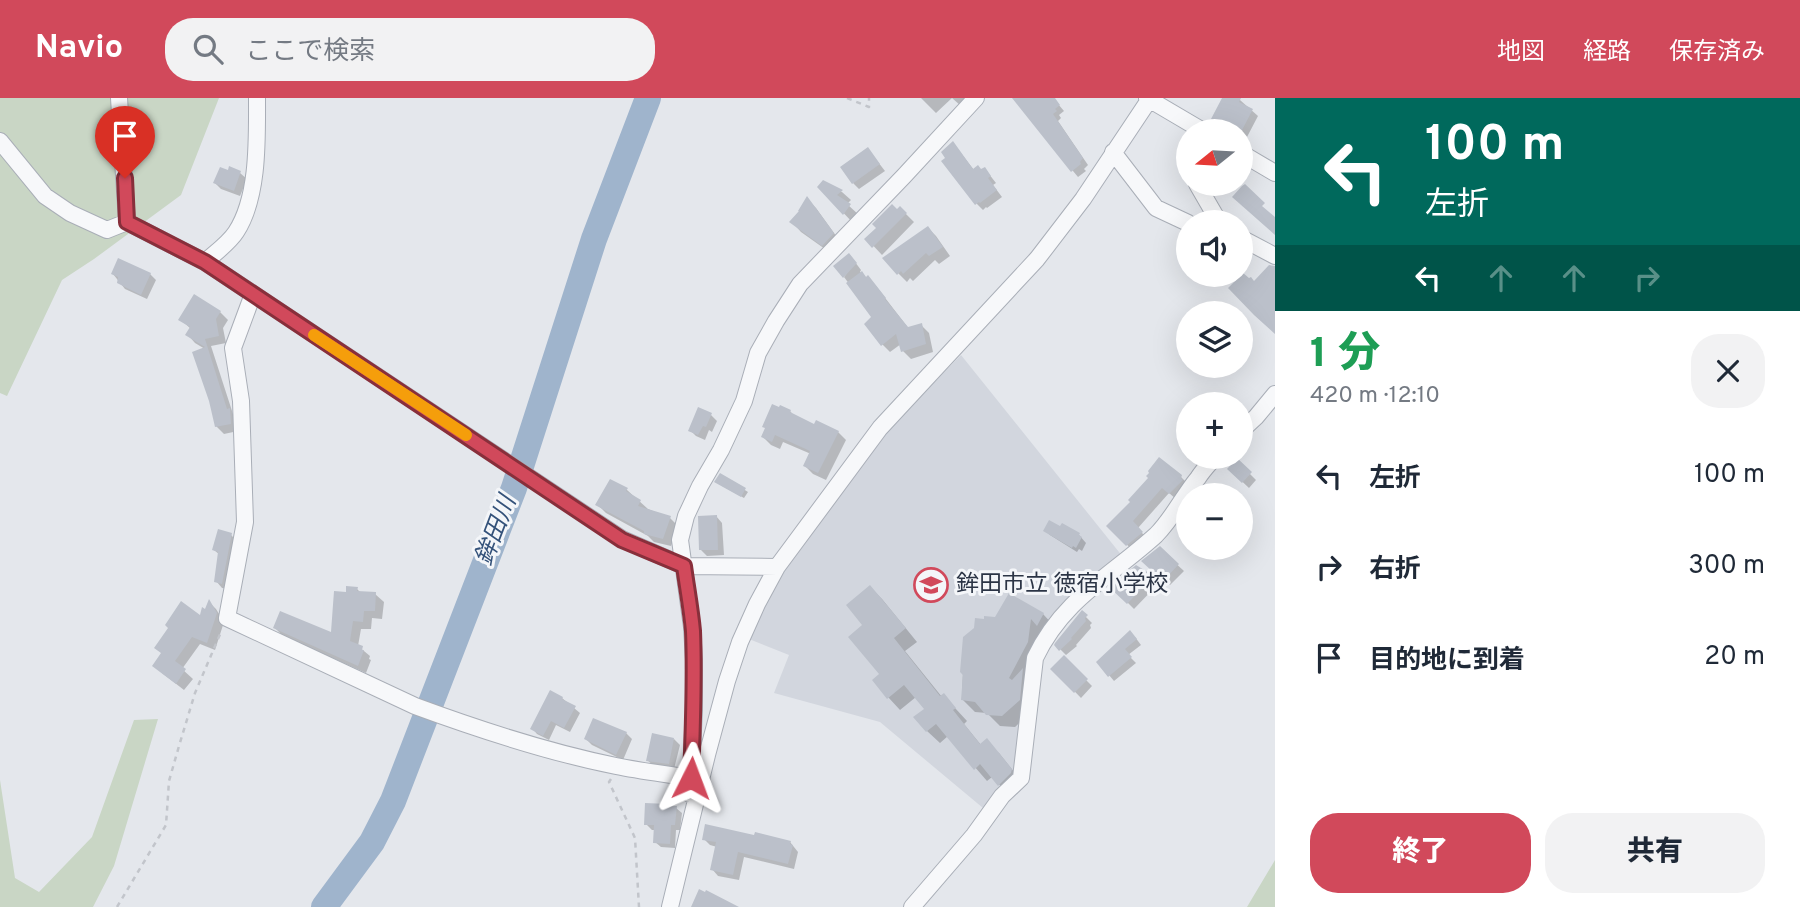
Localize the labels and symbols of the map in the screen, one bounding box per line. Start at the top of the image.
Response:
pin [95,106,155,178]
north arrow [1176,119,1253,196]
water label: 鉾田川 [470,489,525,570]
school or university icon: 鉾田市立 徳宿小学校 [912,566,950,604]
place label: 鉾田市立 徳宿小学校 [956,571,1168,600]
position arrow [654,741,728,815]

